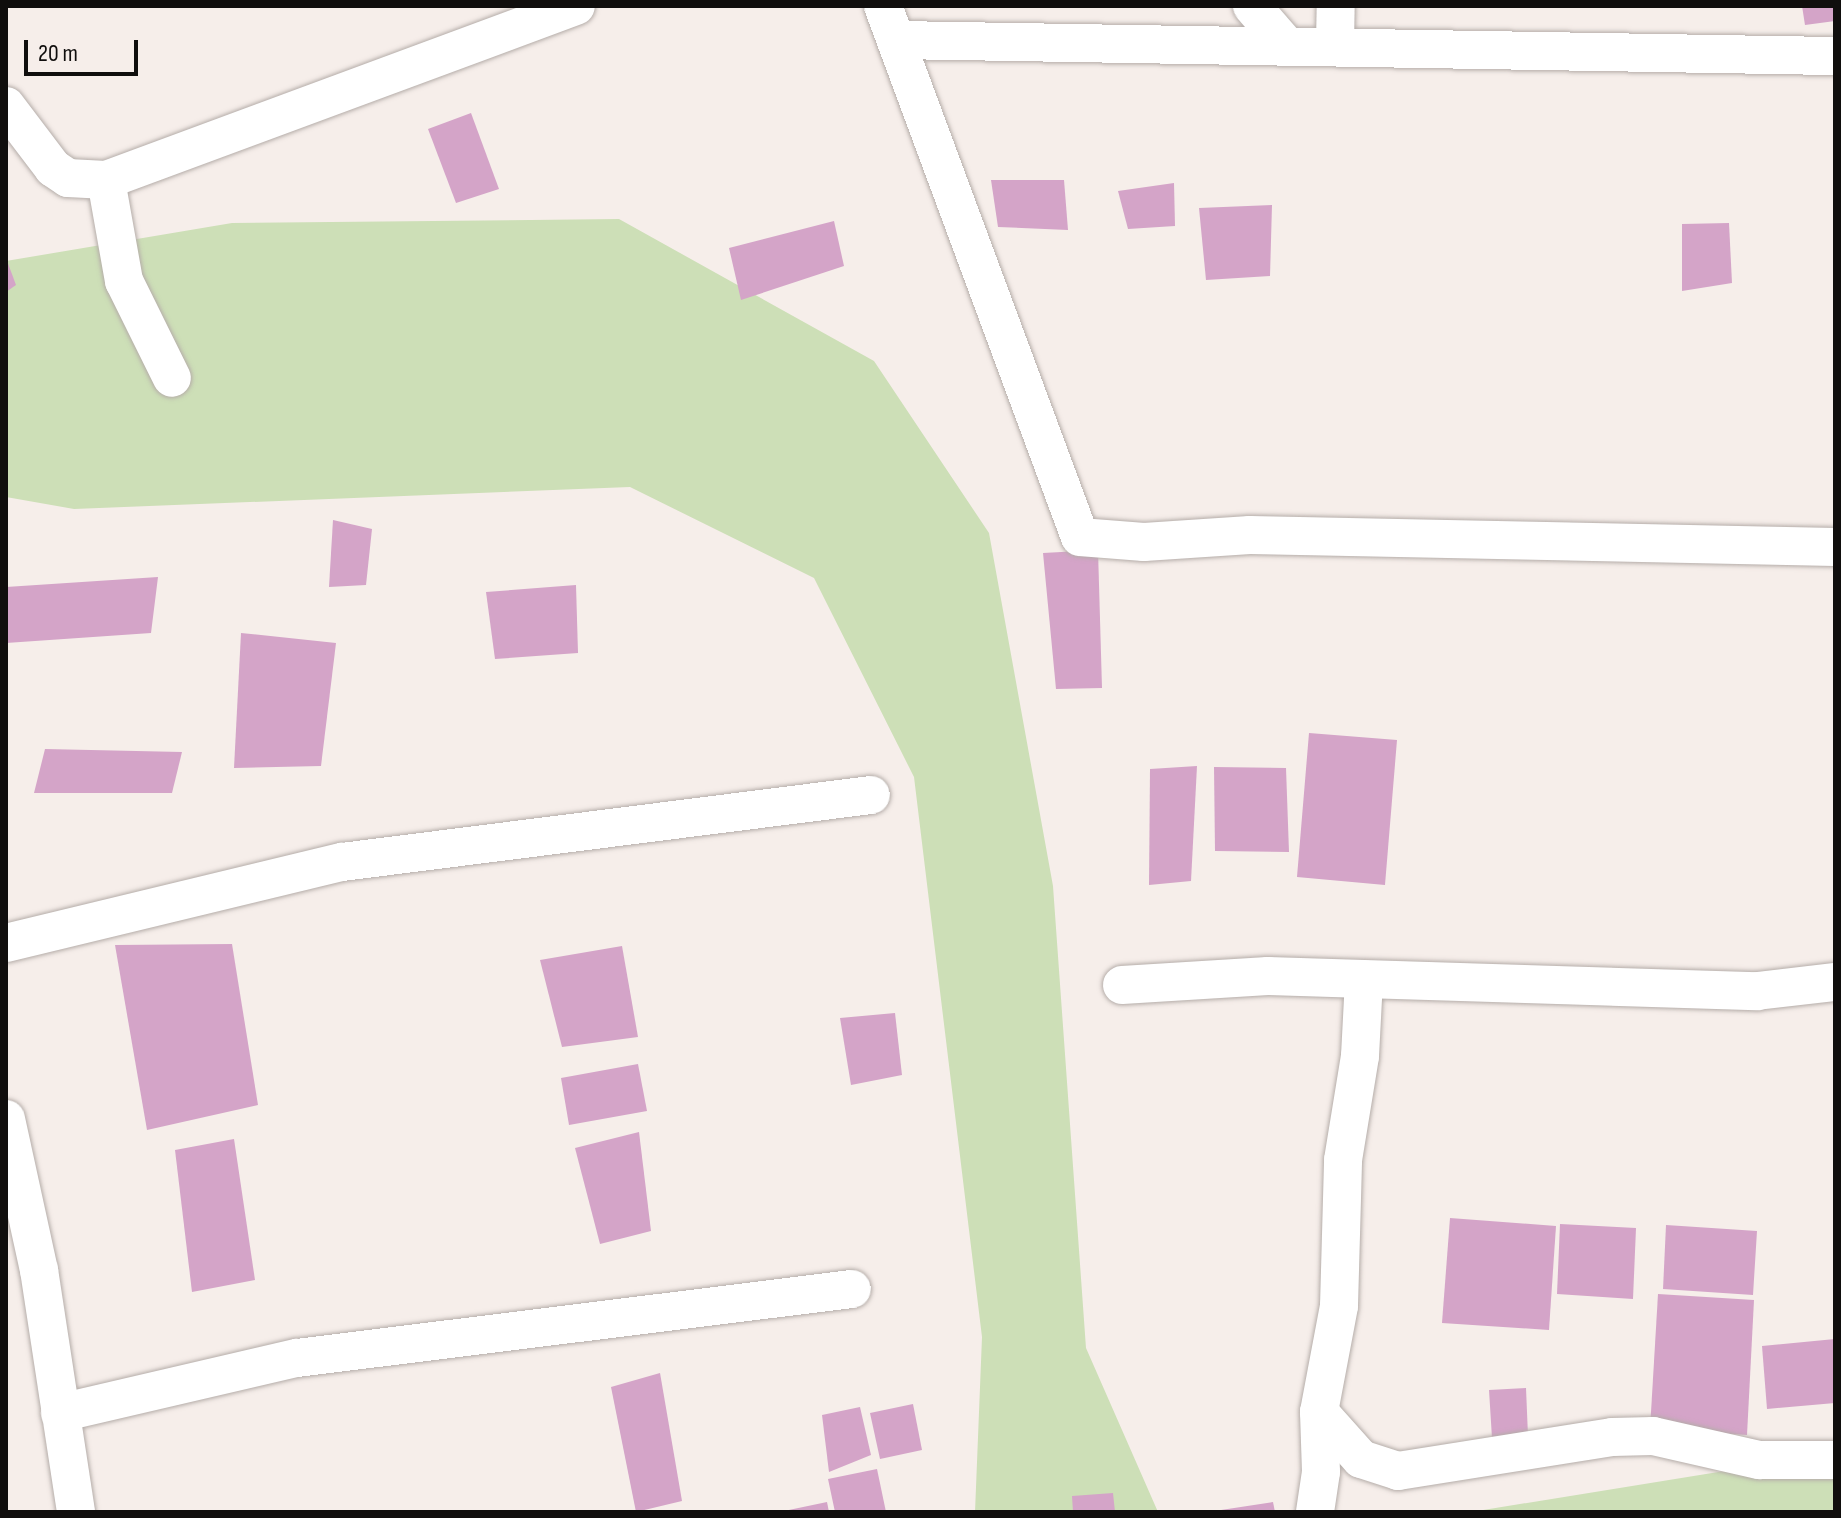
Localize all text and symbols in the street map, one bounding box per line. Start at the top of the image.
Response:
scale bar [28,24,142,74]
text: 20 m [38,39,78,68]

